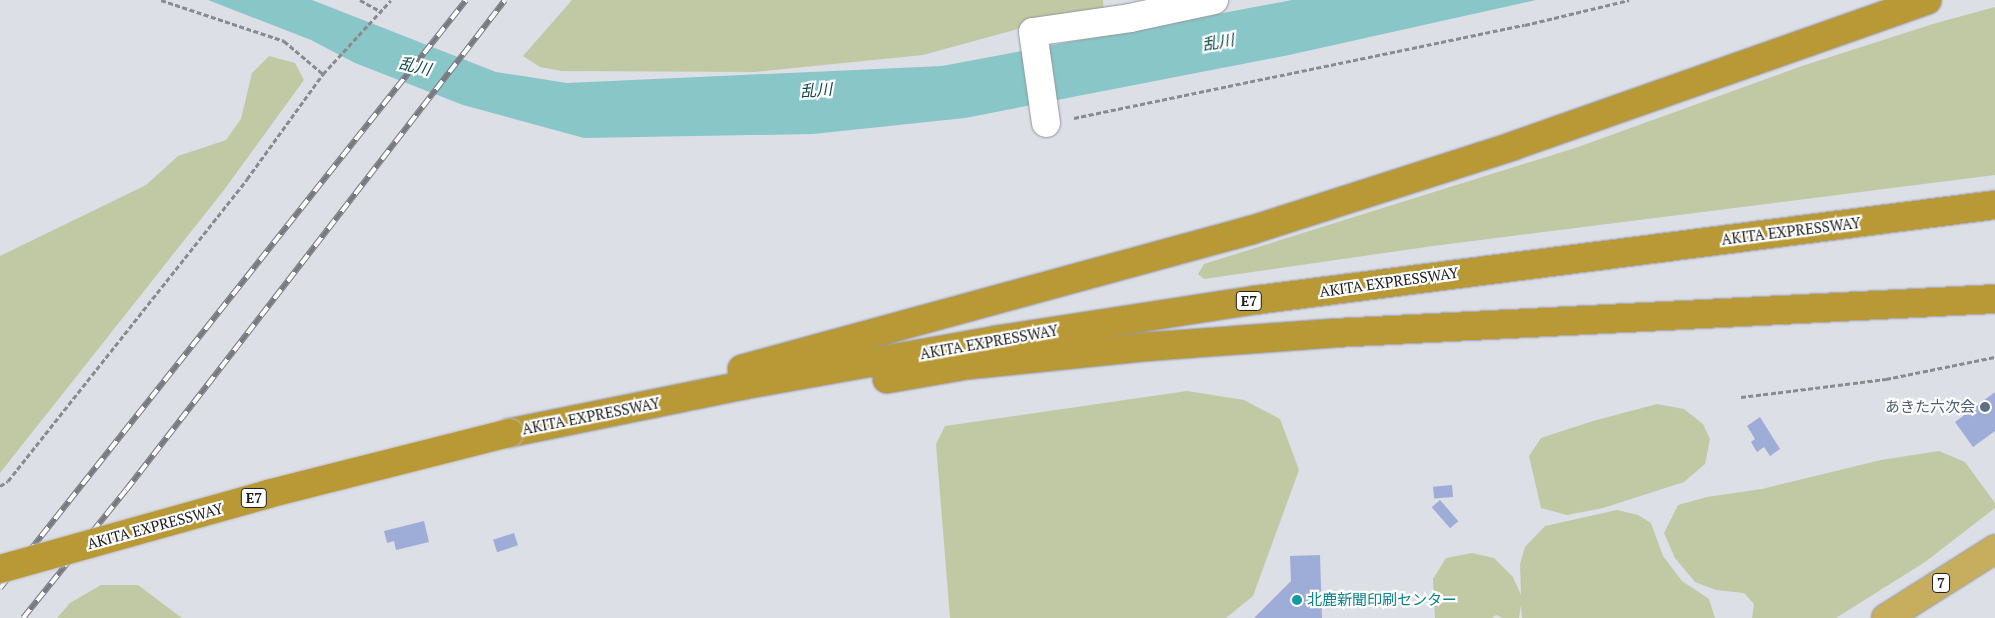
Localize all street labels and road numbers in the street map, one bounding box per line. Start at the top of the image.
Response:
street label: AKITA EXPRESSWAY [1720,214,1862,248]
street label: AKITA EXPRESSWAY [1318,263,1460,301]
road number: E7 [1235,290,1263,312]
street label: AKITA EXPRESSWAY [918,321,1060,363]
street label: AKITA EXPRESSWAY [520,394,662,438]
road number: E7 [240,486,268,509]
street label: AKITA EXPRESSWAY [85,499,225,553]
road number: 7 [1931,572,1951,594]

